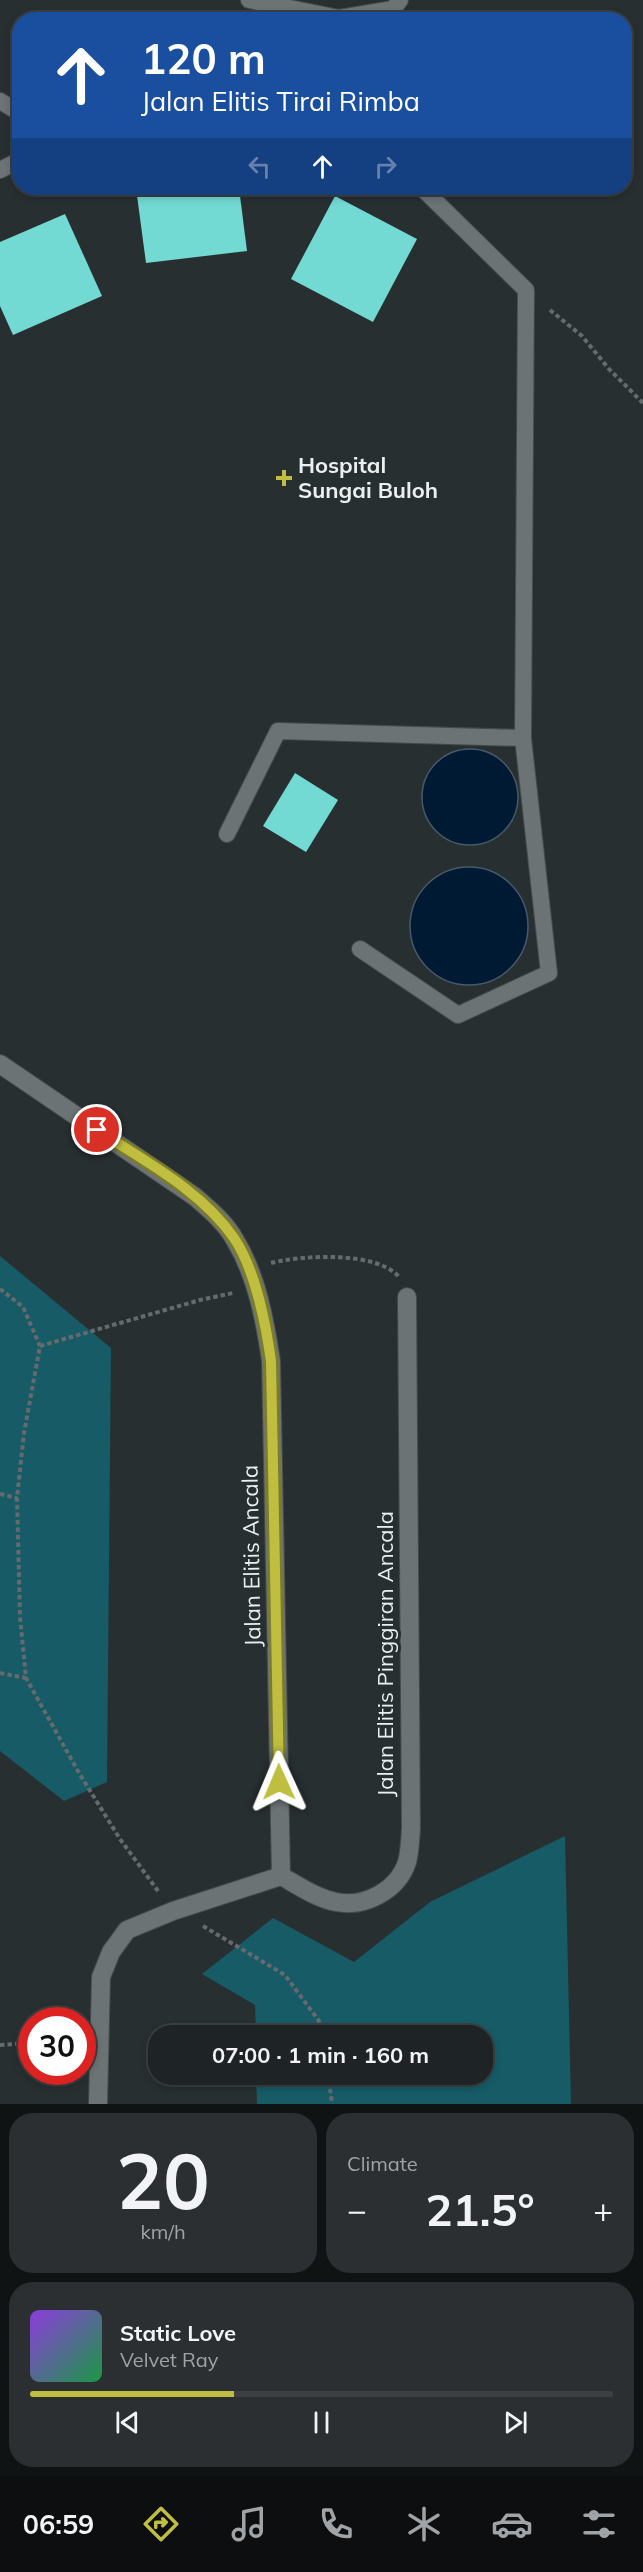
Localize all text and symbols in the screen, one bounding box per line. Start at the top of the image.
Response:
text: 120 m [141,32,266,85]
icon: ahead [42,36,120,114]
text: Jalan Elitis Tirai Rimba [141,84,420,118]
icon: left [243,150,276,183]
icon: ahead [306,150,339,183]
icon: right [369,150,402,183]
place label: Hospital Sungai Buloh [298,451,438,504]
marker: Hospital Sungai Buloh [275,469,293,487]
pin [71,1104,122,1155]
icon: arrive [80,1113,113,1146]
street label: Jalan Elitis Ancala [235,1465,267,1647]
street label: Jalan Elitis Pinggiran Ancala [371,1511,399,1797]
position arrow [247,1750,311,1814]
speed limit sign: 30 [18,2007,96,2085]
text: 07:00 · 1 min · 160 m [212,2041,429,2069]
text: 20 [116,2131,210,2229]
text: Climate [347,2151,418,2176]
text: 21.5° [425,2181,535,2237]
text: − [347,2189,367,2230]
text: + [593,2189,613,2230]
text: km/h [140,2219,186,2244]
text: Static Love [120,2319,236,2347]
text: Velvet Ray [120,2347,218,2372]
icon: previous [111,2406,144,2439]
icon: pause [305,2406,338,2439]
icon: next [499,2406,532,2439]
icon: directions [140,2503,182,2545]
icon: music [228,2503,270,2545]
icon: phone [315,2503,357,2545]
icon: climate [403,2503,445,2545]
icon: car [491,2503,533,2545]
icon: filters [578,2503,620,2545]
text: 06:59 [23,2507,94,2541]

